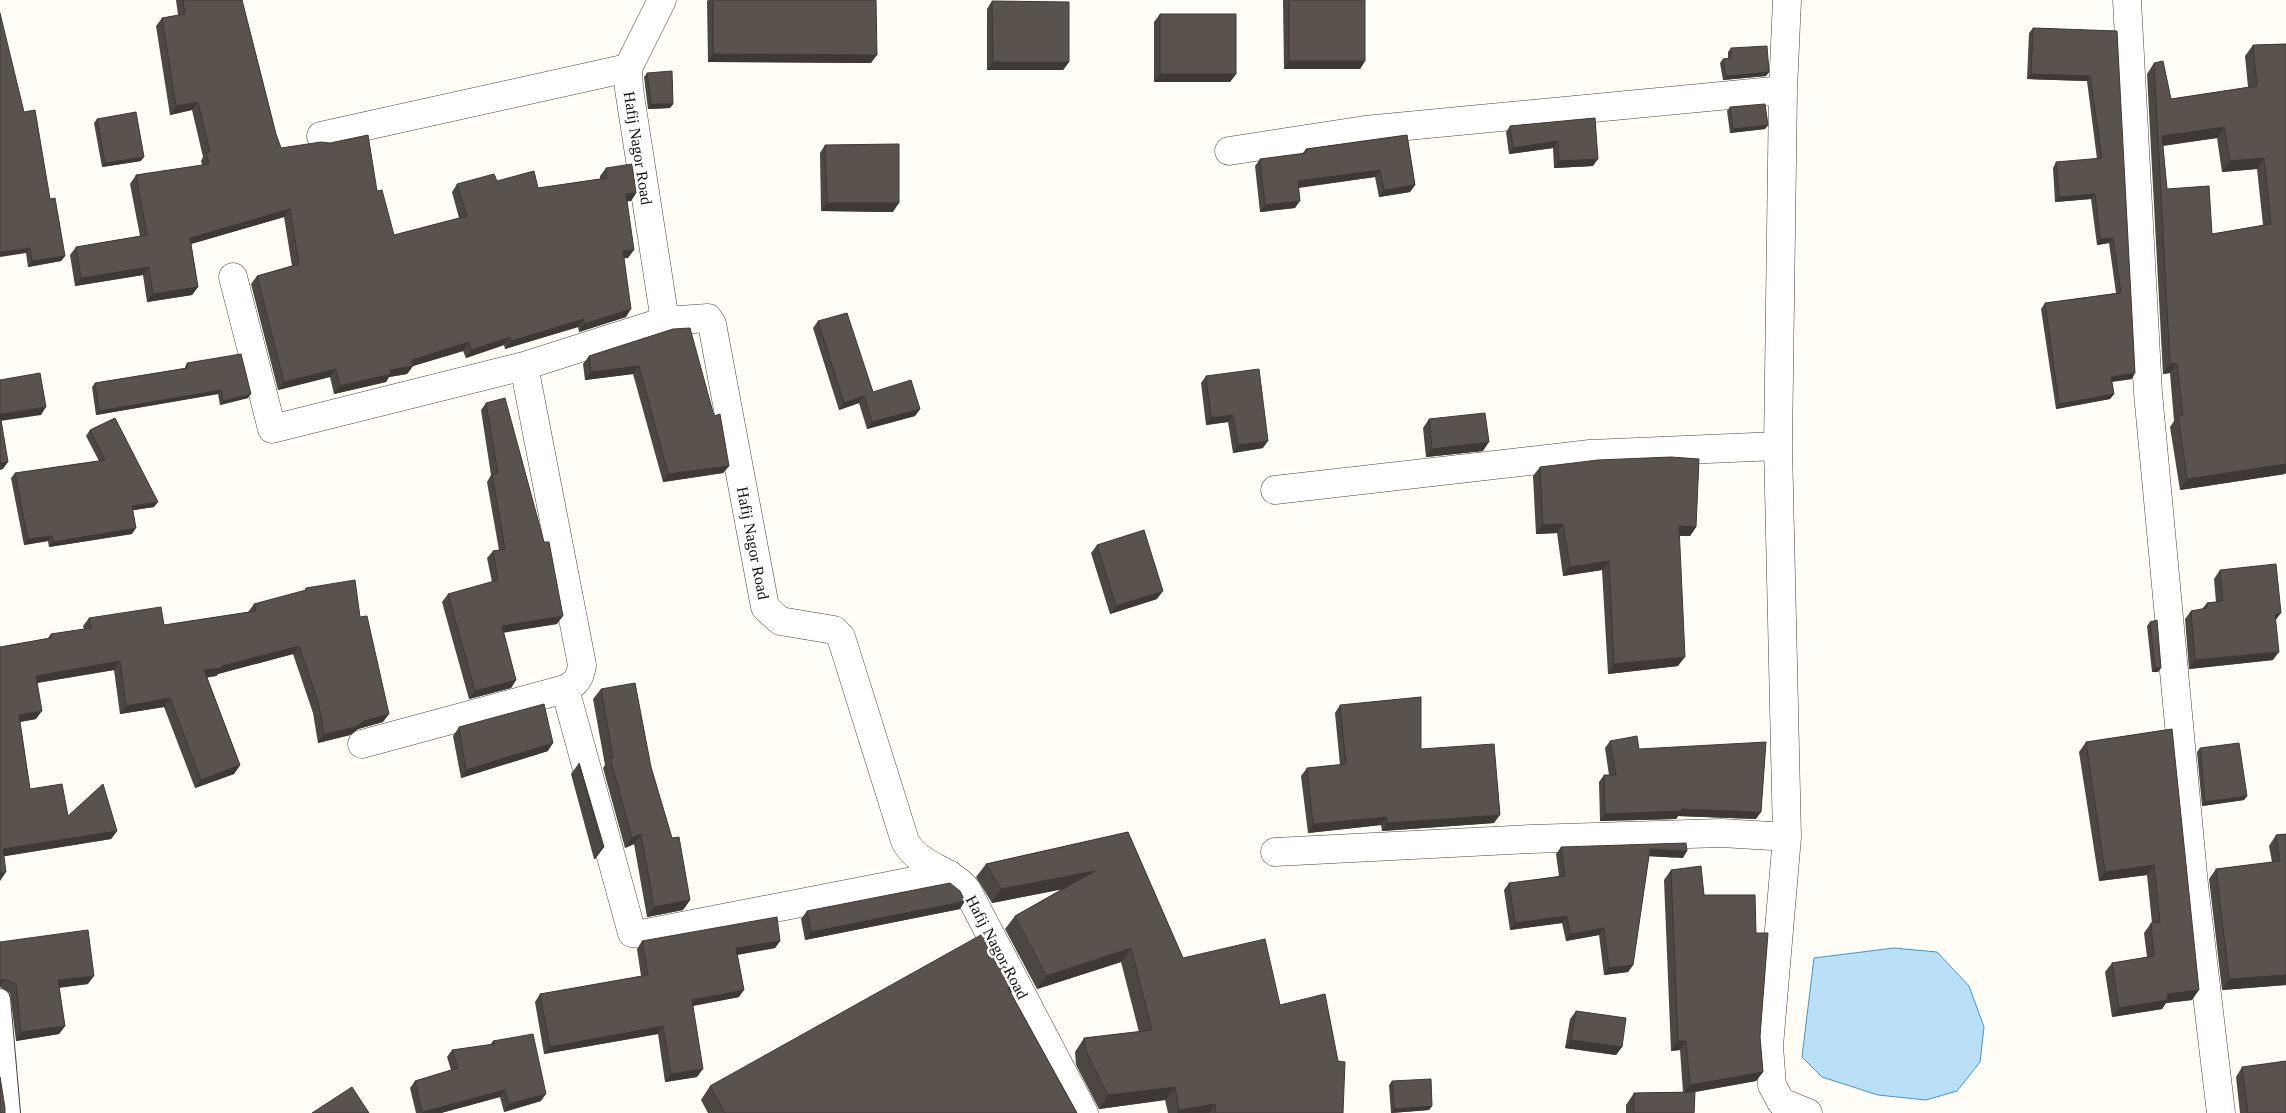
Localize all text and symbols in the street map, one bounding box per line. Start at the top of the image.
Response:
street label: Hafij Nagor Road [620,90,655,206]
street label: Hafij Nagor Road [733,485,772,601]
street label: Hafij Nagor Road [962,892,1031,1002]

